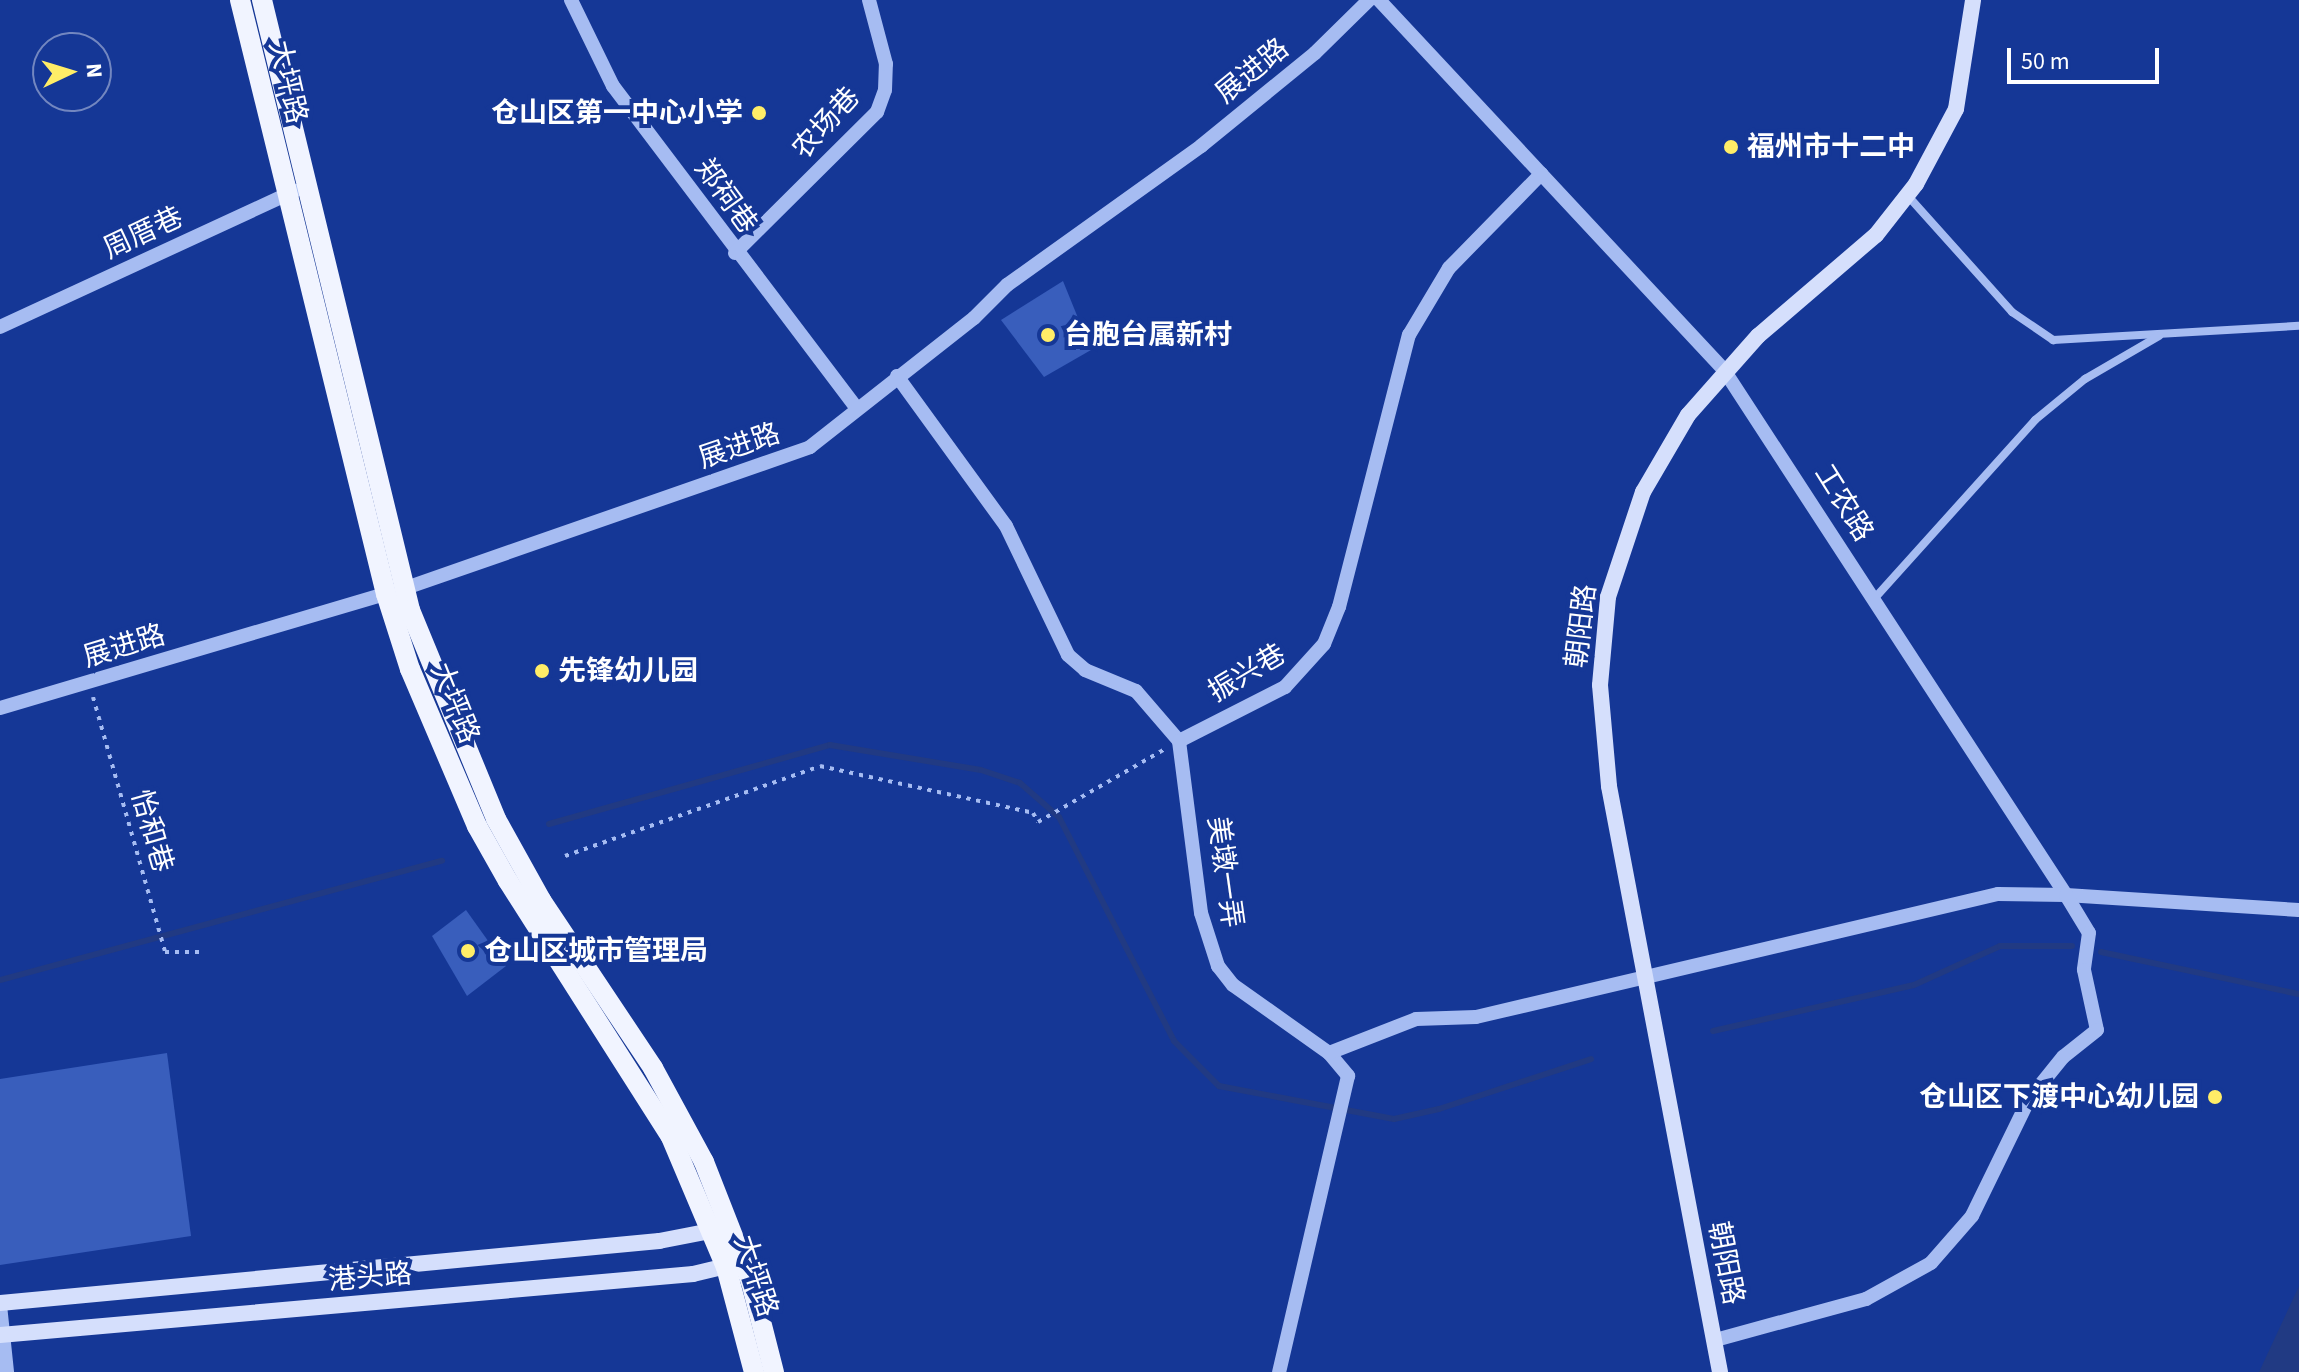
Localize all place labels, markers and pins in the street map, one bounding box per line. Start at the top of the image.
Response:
place label: 仓山区第一中心小学 [491,96,743,130]
marker: 仓山区第一中心小学 [750,104,768,122]
place label: 福州市十二中 [1747,130,1915,164]
marker: 福州市十二中 [1722,138,1740,156]
place label: 台胞台属新村 [1064,318,1232,352]
marker: 台胞台属新村 [1039,326,1057,344]
place label: 先锋幼儿园 [558,654,698,688]
marker: 先锋幼儿园 [533,662,551,680]
place label: 仓山区城市管理局 [484,934,708,968]
marker: 仓山区城市管理局 [459,942,477,960]
place label: 仓山区下渡中心幼儿园 [1919,1080,2199,1114]
marker: 仓山区下渡中心幼儿园 [2206,1088,2224,1106]

